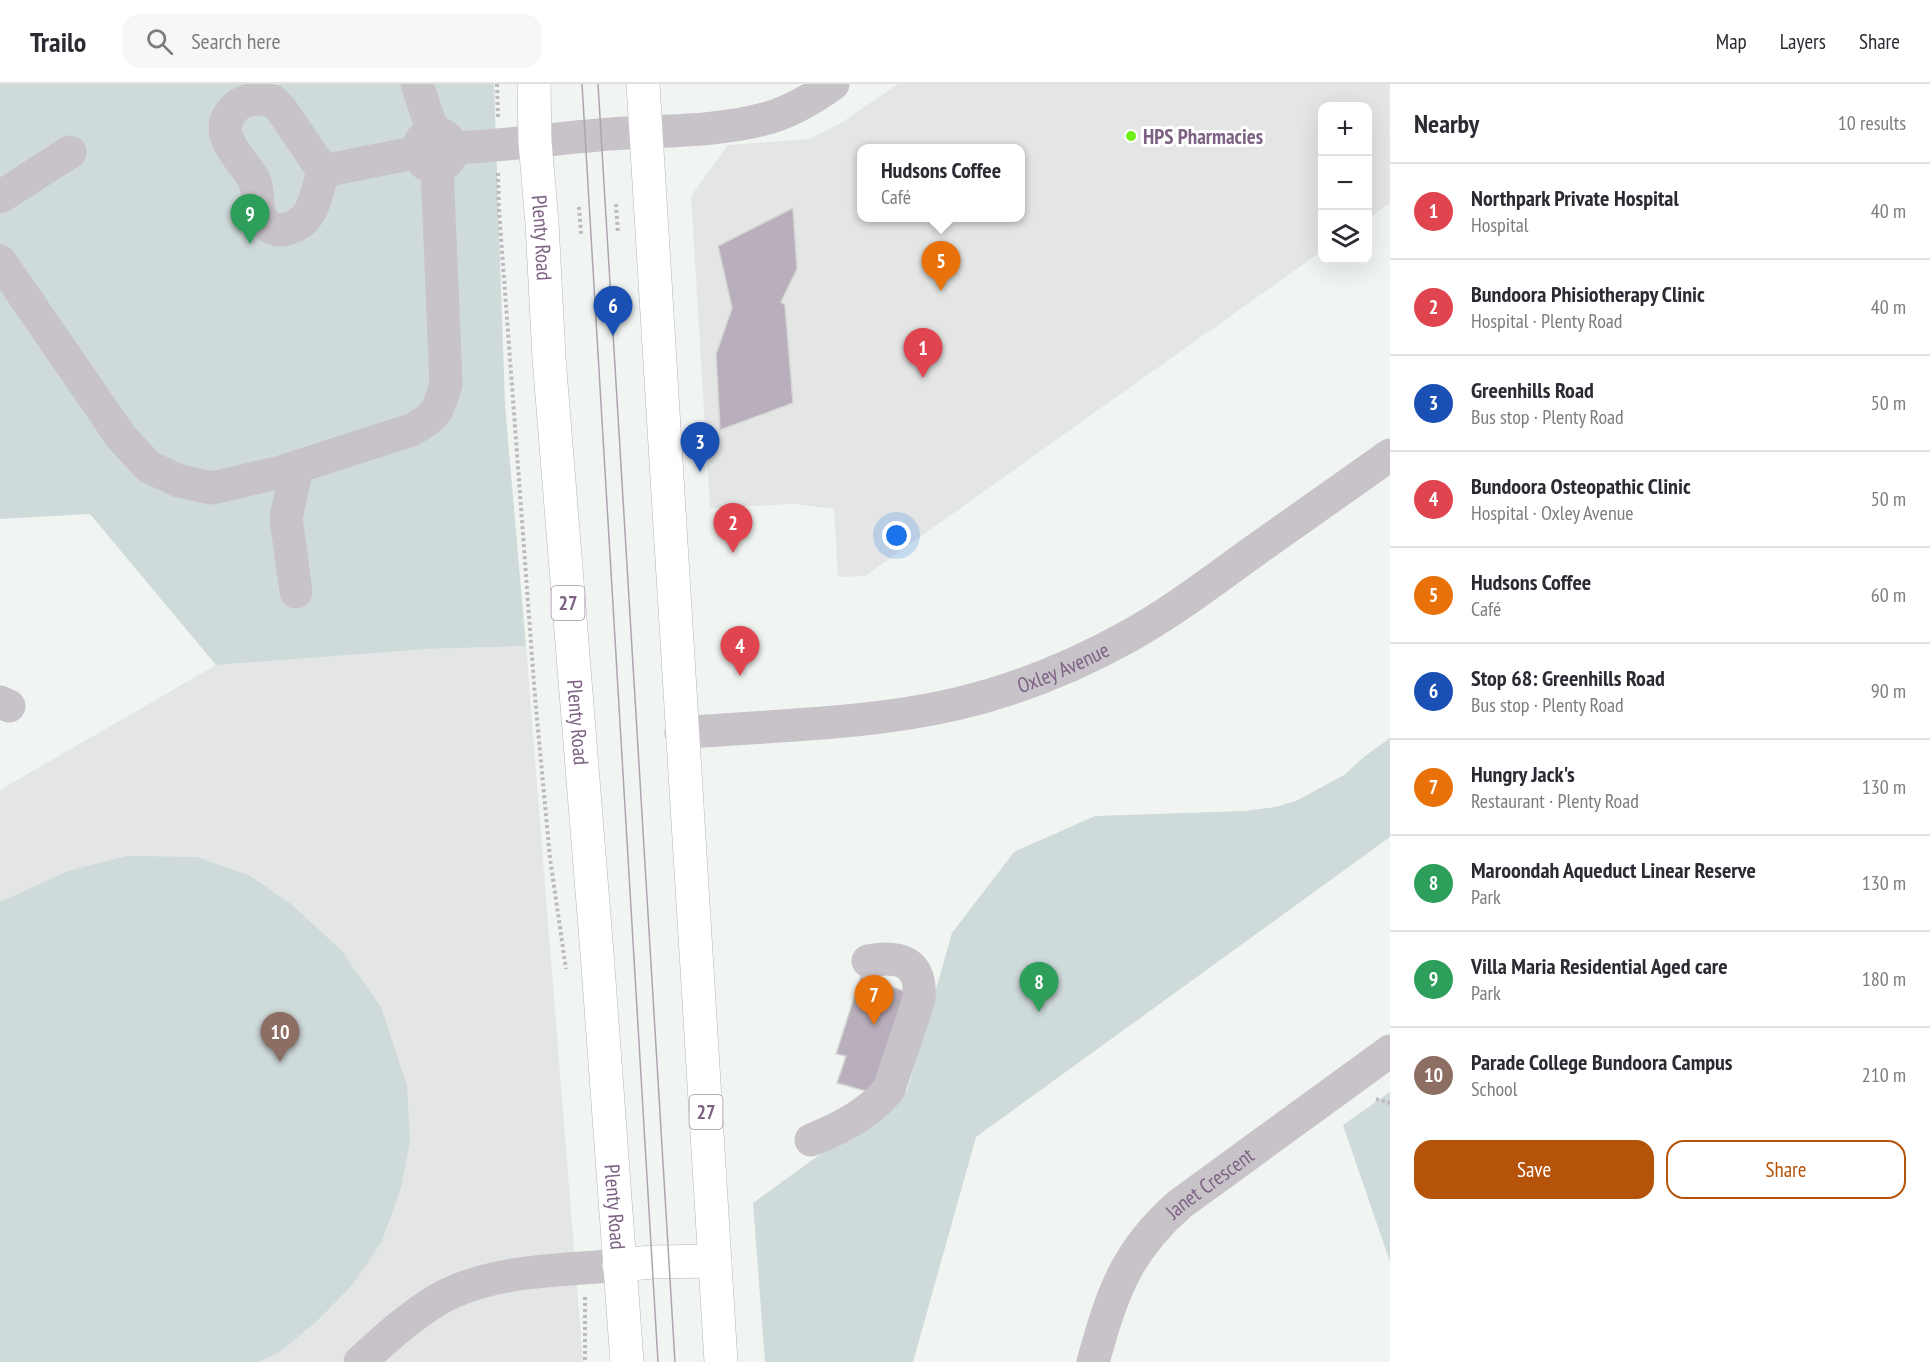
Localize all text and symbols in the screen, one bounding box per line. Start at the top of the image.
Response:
search box [122,14,542,68]
text: Trailo [30,23,86,60]
icon: search [143,25,176,58]
text: Search here [191,27,281,55]
text: Map [1716,28,1747,55]
text: Layers [1780,28,1826,55]
text: Share [1859,28,1900,55]
map controls [1318,102,1372,264]
button: + [1318,102,1372,156]
text: Nearby [1414,107,1479,140]
text: 10 results [1838,110,1906,136]
place label: HPS Pharmacies [1143,123,1263,150]
marker: HPS Pharmacies [1124,129,1138,143]
popup [857,144,1025,222]
text: Hudsons Coffee [881,156,1001,184]
button: − [1318,156,1372,210]
text: Café [881,184,911,210]
text: Northpark Private Hospital [1471,184,1679,212]
pin: 9 [230,194,270,244]
street label: Plenty Road [526,194,558,281]
text: 1 [1429,198,1438,224]
text: 40 m [1871,198,1906,224]
button: layers [1318,210,1372,264]
text: Hospital [1471,212,1528,238]
pin: 5 [922,242,960,291]
text: Bundoora Phisiotherapy Clinic [1471,280,1705,308]
pin: 6 [594,286,632,336]
text: 2 [1429,294,1438,320]
text: 40 m [1871,294,1906,320]
text: Hospital · Plenty Road [1471,308,1622,334]
pin: 1 [904,328,942,378]
text: Greenhills Road [1471,376,1594,404]
text: 3 [1429,390,1438,416]
text: 50 m [1871,390,1906,416]
text: Bus stop · Plenty Road [1471,404,1624,430]
pin: 3 [680,422,720,472]
text: Bundoora Osteopathic Clinic [1471,472,1691,500]
text: 4 [1429,486,1438,512]
text: 50 m [1871,486,1906,512]
text: Hospital · Oxley Avenue [1471,500,1634,526]
pin: 2 [714,504,752,553]
your location [882,521,911,550]
text: Hudsons Coffee [1471,568,1591,596]
text: 5 [1429,582,1438,608]
text: 60 m [1871,582,1906,608]
road number: 27 [552,586,584,620]
text: Café [1471,596,1501,622]
pin: 4 [720,626,760,676]
street label: Oxley Avenue [1013,636,1113,699]
text: Stop 68: Greenhills Road [1471,664,1665,692]
text: 6 [1429,678,1438,704]
text: 90 m [1871,678,1906,704]
street label: Plenty Road [561,679,595,766]
text: Bus stop · Plenty Road [1471,692,1624,718]
text: Hungry Jack's [1471,760,1575,788]
text: 7 [1429,774,1438,800]
text: 130 m [1862,774,1906,800]
text: Restaurant · Plenty Road [1471,788,1639,814]
text: Maroondah Aqueduct Linear Reserve [1471,856,1756,884]
text: 8 [1429,870,1438,896]
text: 130 m [1862,870,1906,896]
text: Park [1471,884,1501,910]
text: Villa Maria Residential Aged care [1471,952,1728,980]
pin: 8 [1020,962,1058,1012]
text: 9 [1429,966,1438,992]
text: 180 m [1862,966,1906,992]
pin: 7 [854,976,894,1025]
text: Park [1471,980,1501,1006]
pin: 10 [260,1012,300,1062]
text: Parade College Bundoora Campus [1471,1048,1733,1076]
text: 10 [1424,1062,1443,1088]
text: 210 m [1862,1062,1906,1088]
text: School [1471,1076,1517,1102]
road number: 27 [690,1095,722,1129]
button: Save [1414,1140,1654,1199]
button: Share [1666,1140,1906,1199]
street label: Janet Crescent [1159,1141,1259,1225]
street label: Plenty Road [599,1163,632,1251]

